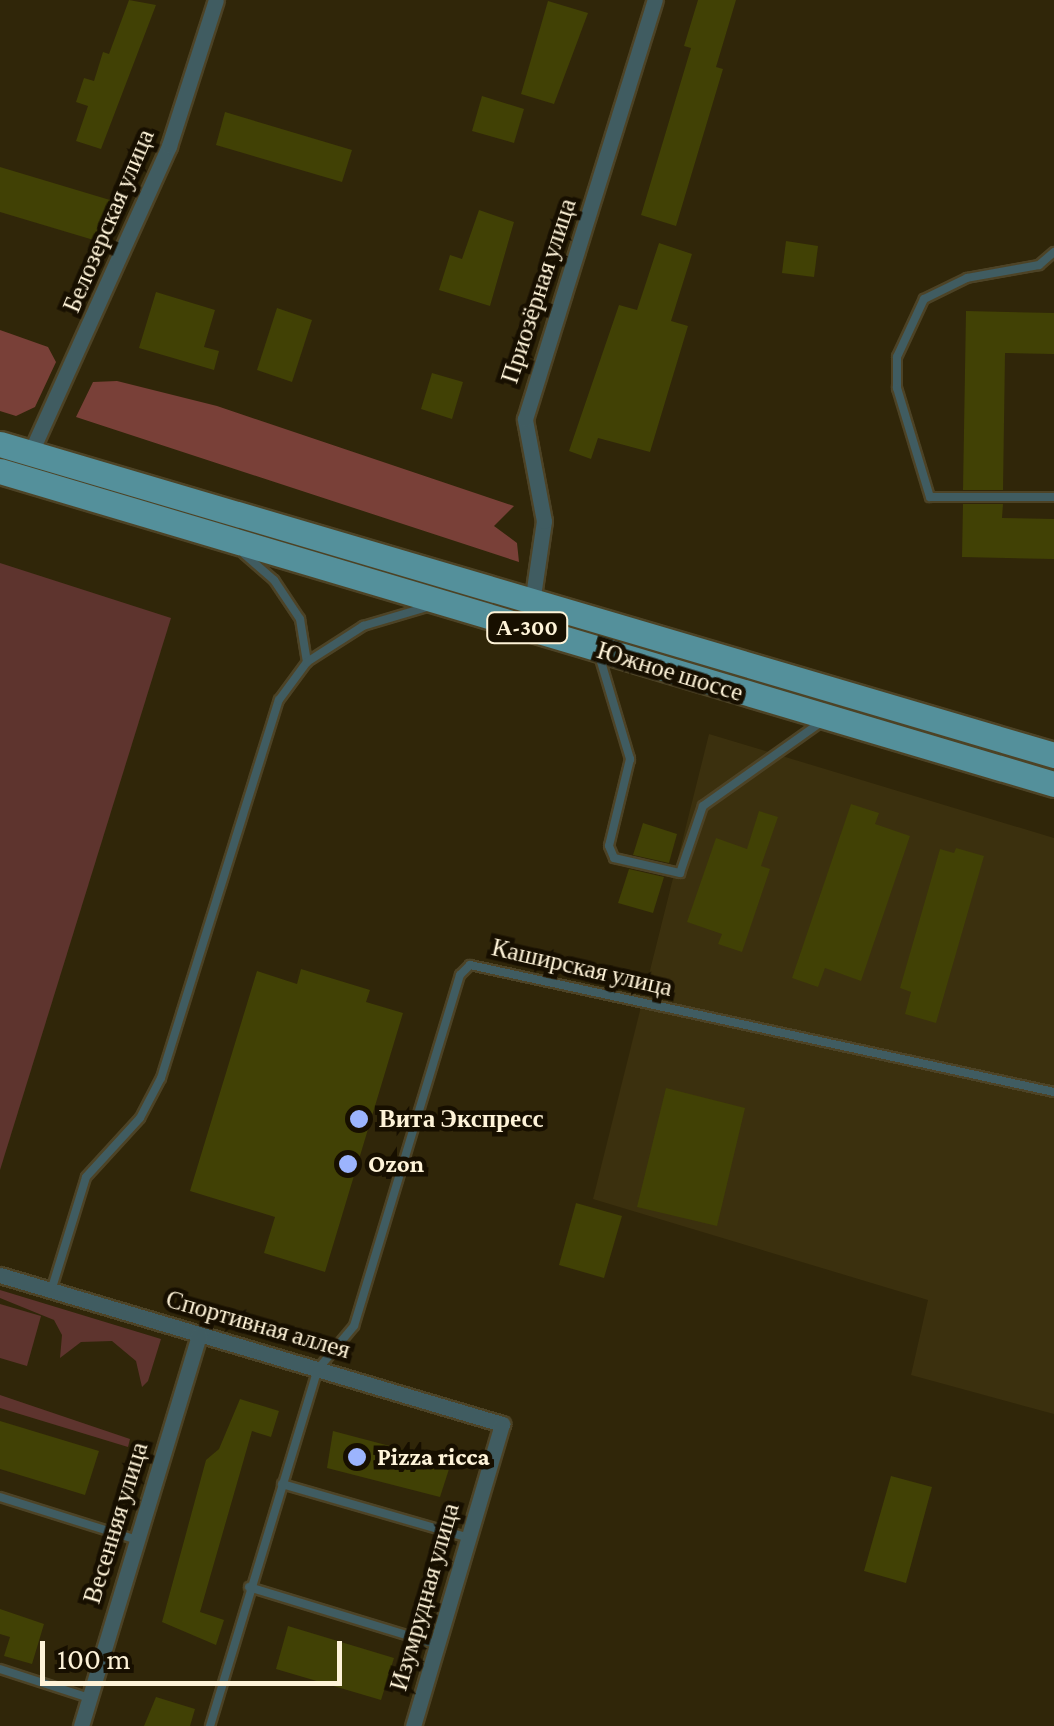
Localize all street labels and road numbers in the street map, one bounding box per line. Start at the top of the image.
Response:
street label: Белозерская улица [57,125,161,317]
street label: Приозёрная улица [495,195,583,387]
road number: А-300 [484,611,570,645]
street label: Южное шоссе [593,636,747,708]
street label: Каширская улица [489,933,675,1003]
street label: Спортивная аллея [162,1284,354,1366]
street label: Весенняя улица [77,1439,155,1607]
street label: Изумрудная улица [384,1500,466,1694]

